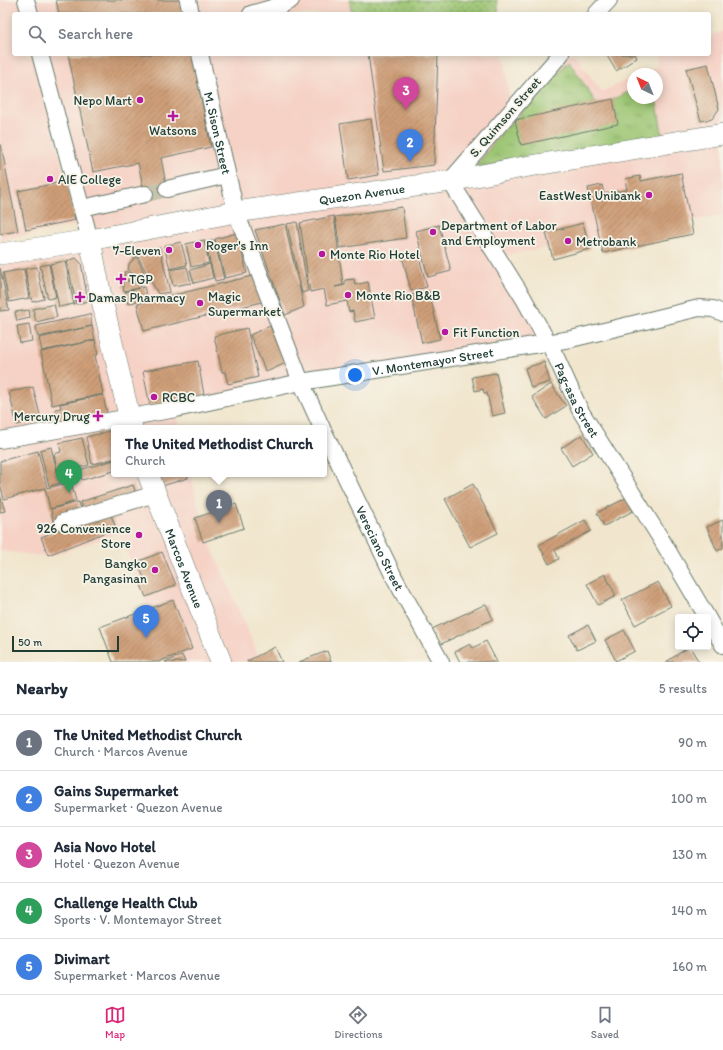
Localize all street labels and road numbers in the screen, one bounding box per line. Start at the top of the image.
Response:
street label: S. Quimson Street [466,74,544,160]
street label: M. Sison Street [201,90,235,176]
street label: Quezon Avenue [318,180,406,207]
street label: V. Montemayor Street [371,344,494,378]
street label: Pag-asa Street [552,360,603,440]
street label: Vereciano Street [353,503,407,593]
street label: Marcos Avenue [162,526,207,610]

